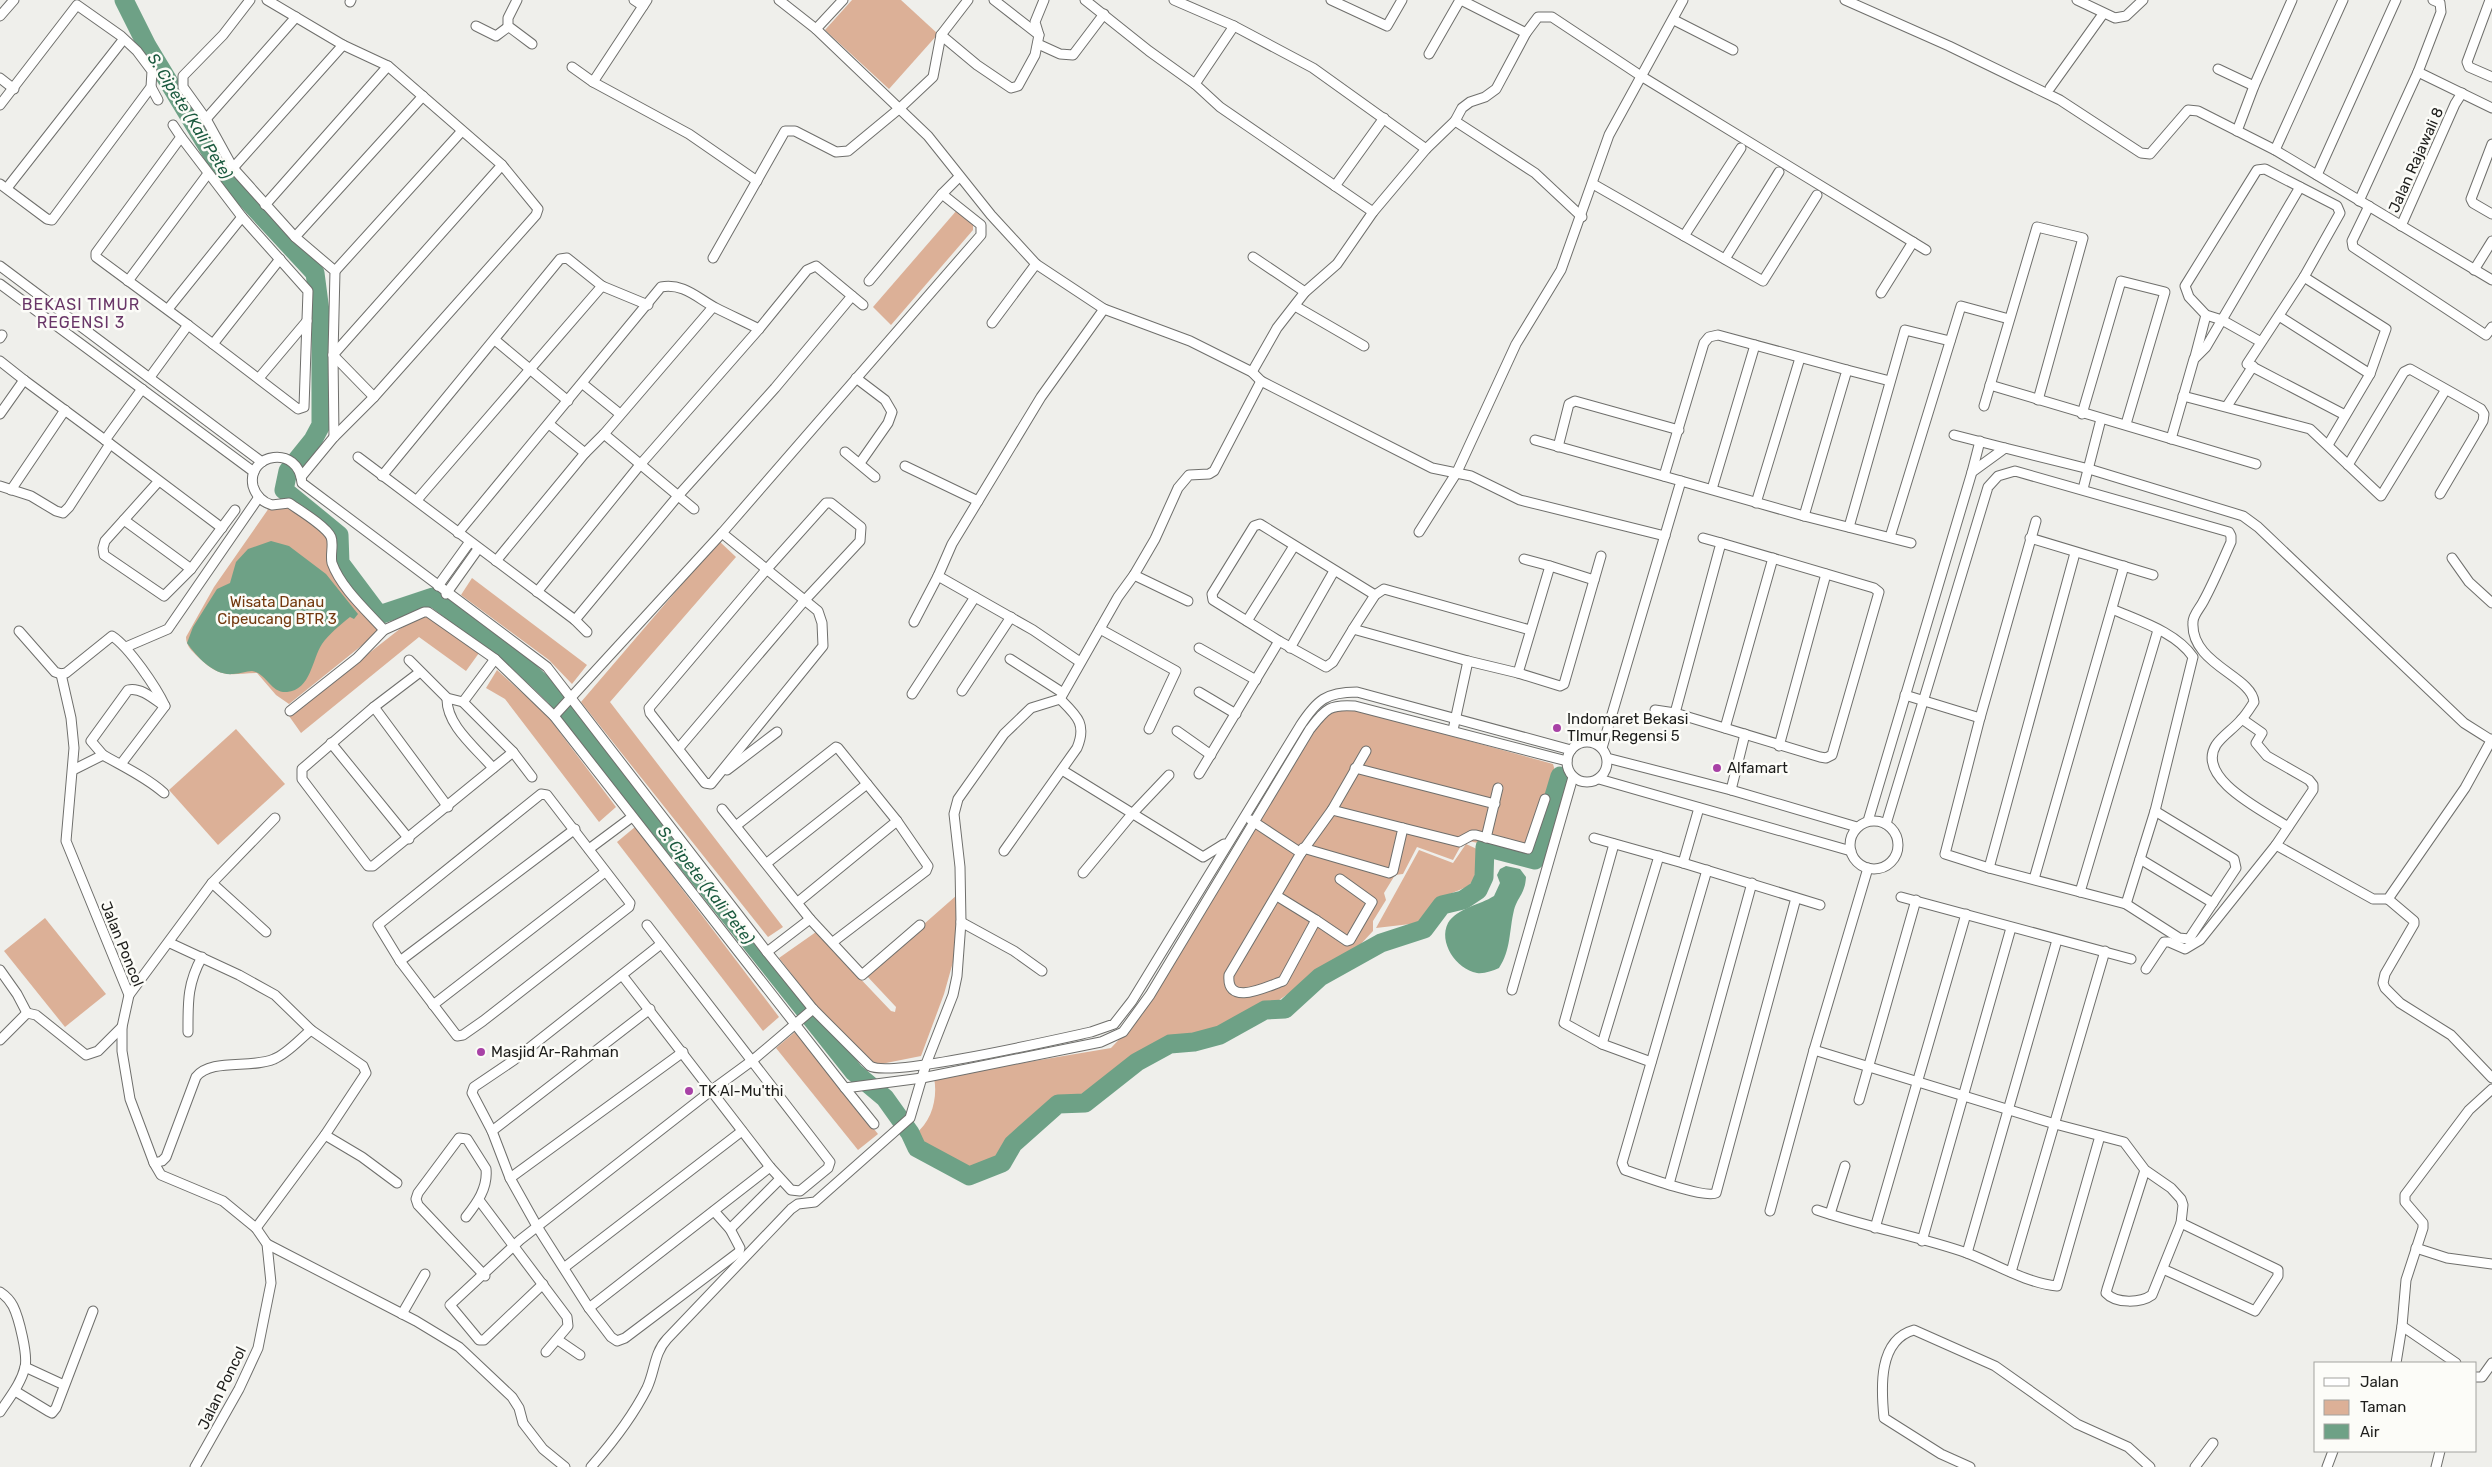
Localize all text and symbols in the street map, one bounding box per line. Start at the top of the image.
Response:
water label: S. Cipete (Kali Pete) [144,50,237,183]
street label: Jalan Rajawali 8 [2385,105,2447,215]
district label: BEKASI TIMUR REGENSI 3 [22,295,140,332]
park label: Wisata Danau Cipeucang BTR 3 [217,593,337,628]
place label: Indomaret Bekasi TImur Regensi 5 [1567,710,1688,745]
marker: Indomaret Bekasi TImur Regensi 5 [1551,722,1563,734]
place label: Alfamart [1727,759,1788,777]
marker: Alfamart [1711,762,1723,774]
water label: S. Cipete (Kali Pete) [654,822,758,948]
street label: Jalan Poncol [97,899,147,989]
place label: Masjid Ar-Rahman [491,1043,619,1061]
marker: Masjid Ar-Rahman [475,1046,487,1058]
place label: TK Al-Mu'thi [699,1082,783,1100]
marker: TK Al-Mu'thi [683,1085,695,1097]
street label: Jalan Poncol [194,1344,250,1432]
legend [2314,1362,2477,1452]
text: Jalan [2360,1373,2399,1391]
text: Taman [2360,1398,2406,1416]
text: Air [2360,1423,2380,1441]

